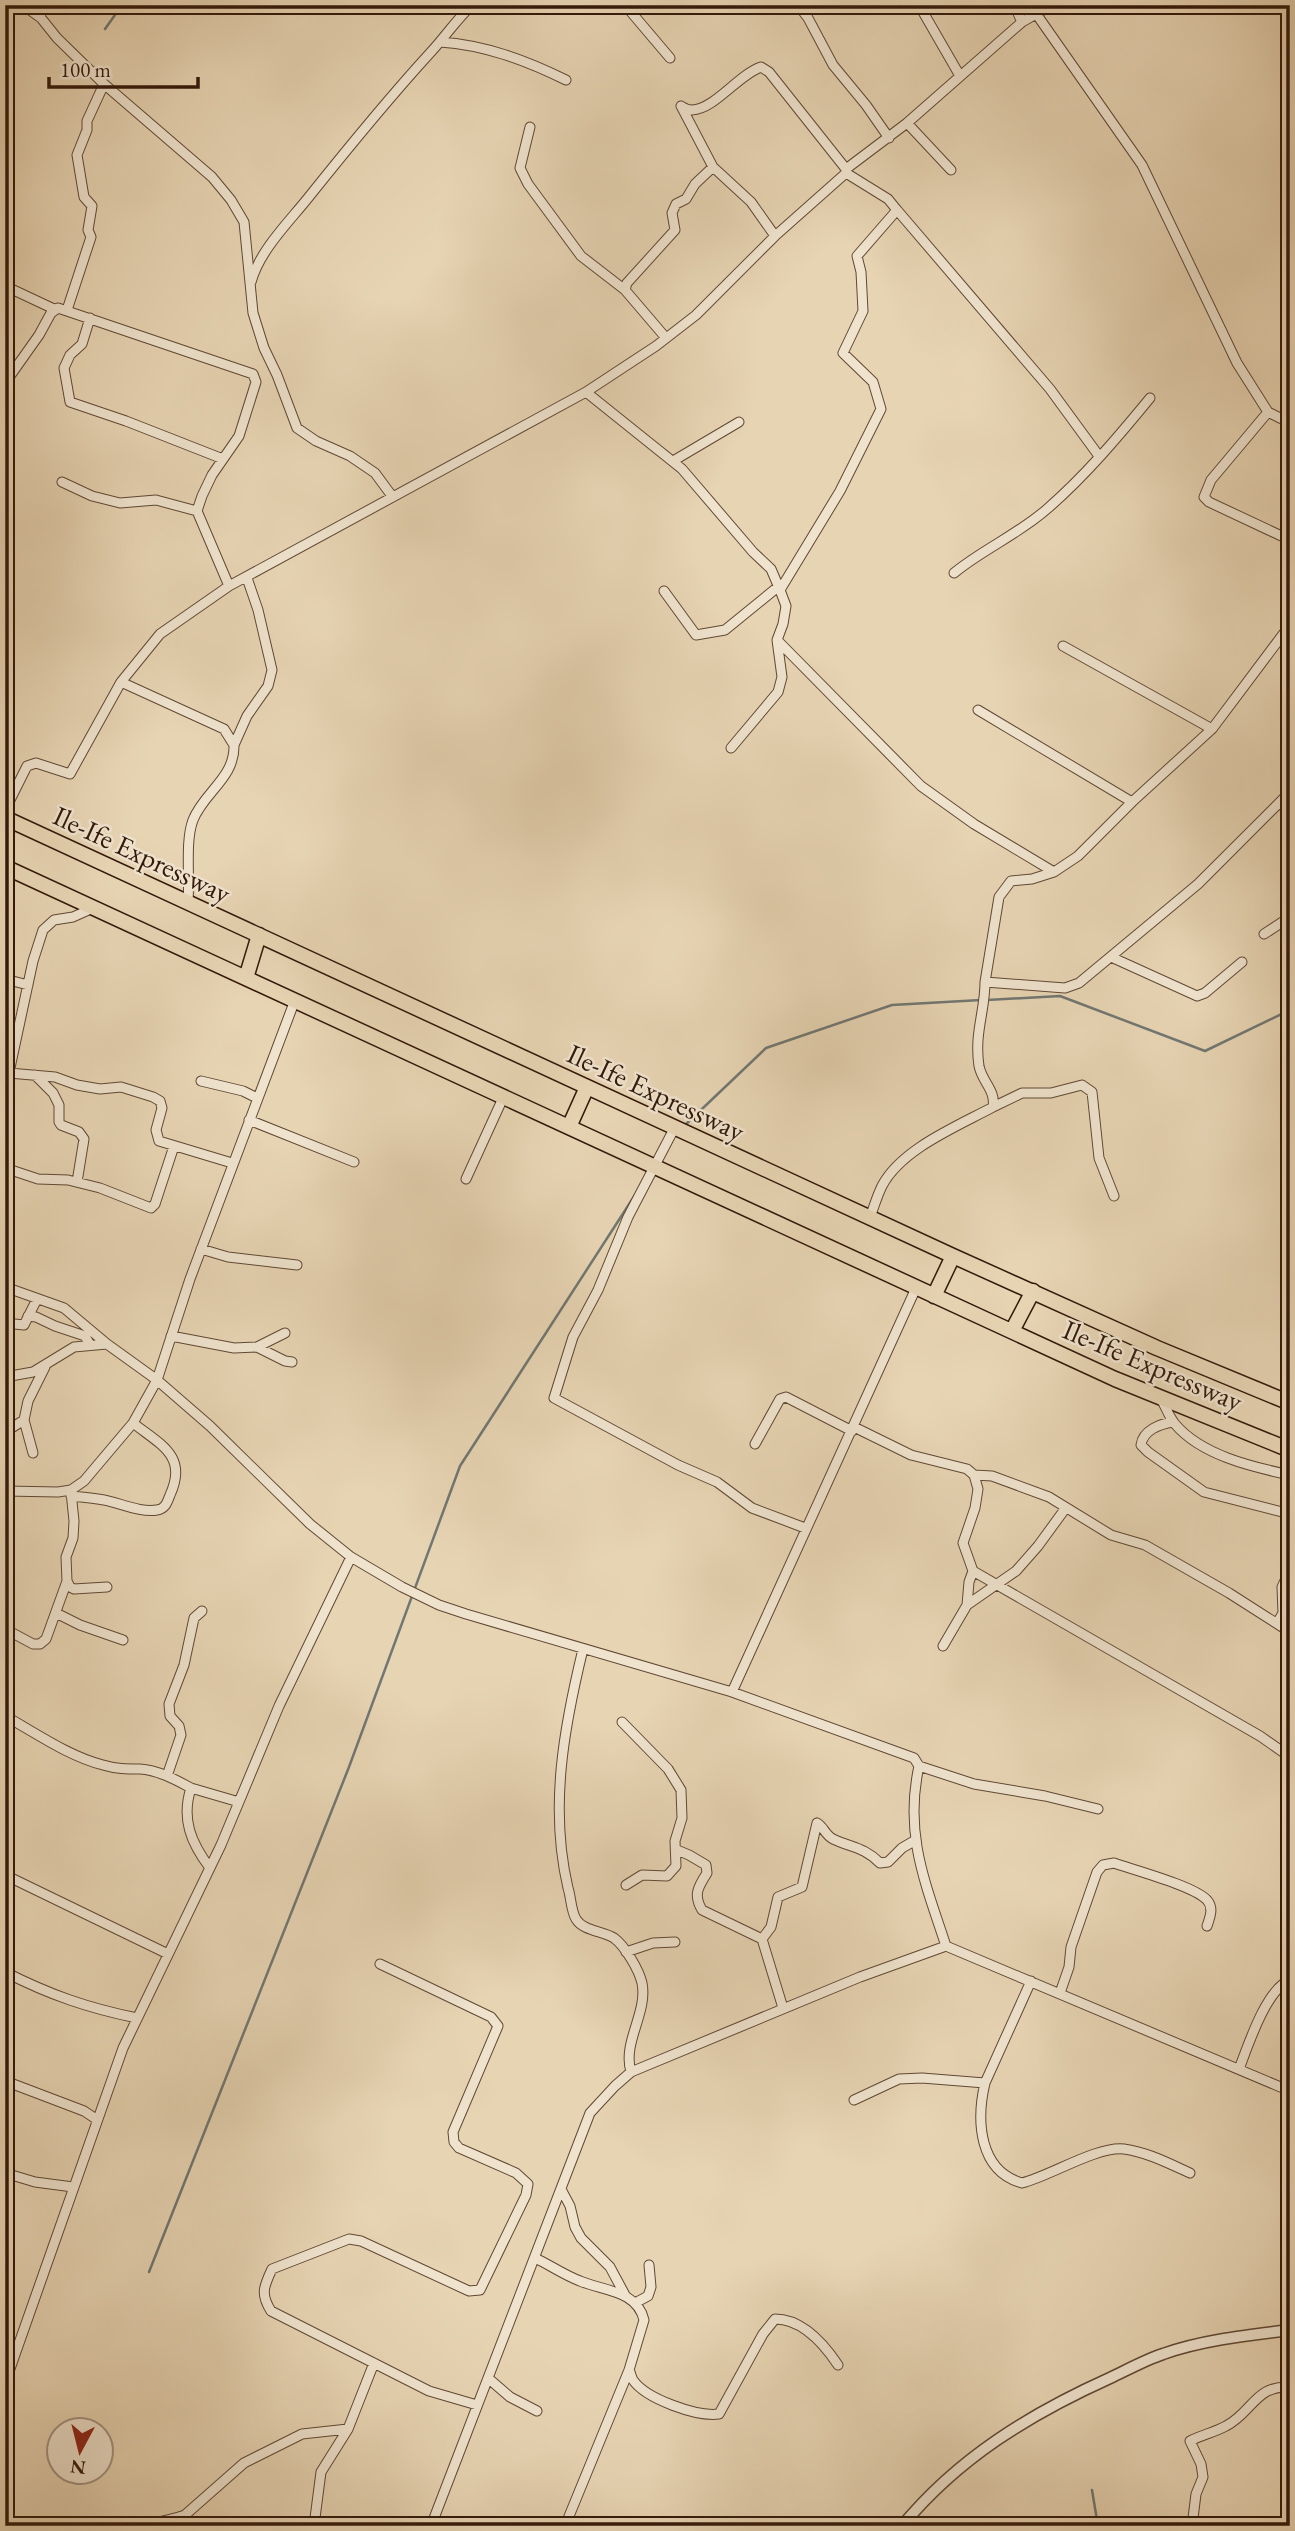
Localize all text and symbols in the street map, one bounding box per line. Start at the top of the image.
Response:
scale bar [49,46,198,90]
text: 100 m [60,56,111,83]
street label: Ile-Ife Expressway [48,797,237,911]
street label: Ile-Ife Expressway [562,1035,751,1149]
street label: Ile-Ife Expressway [1058,1311,1249,1419]
north arrow [46,2416,116,2486]
text: N [68,2454,87,2481]

